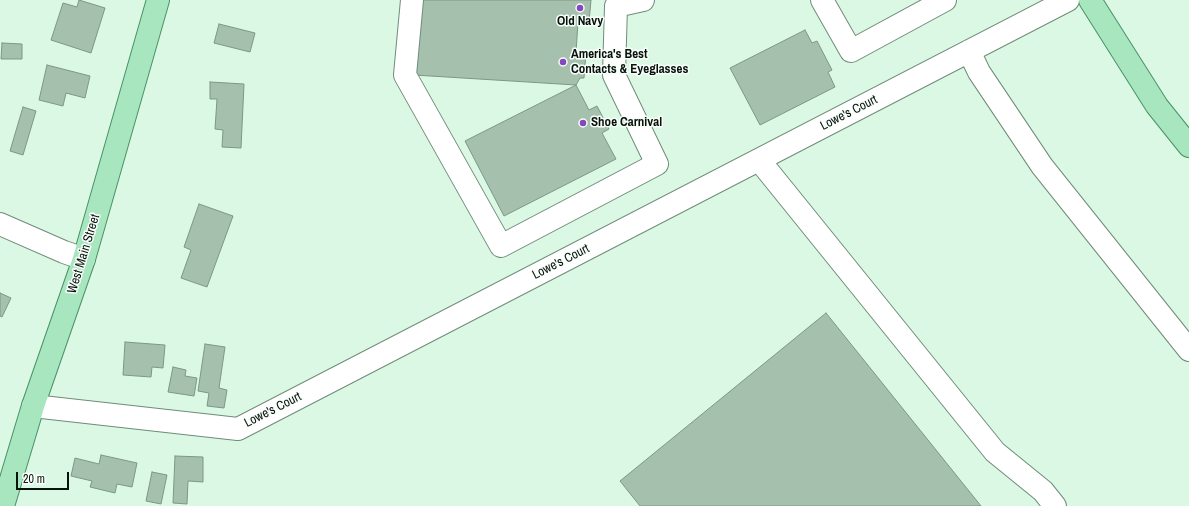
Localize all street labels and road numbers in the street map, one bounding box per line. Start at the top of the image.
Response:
street label: Lowe's Court [818,92,880,134]
street label: West Main Street [65,212,103,296]
street label: Lowe's Court [530,241,592,283]
street label: Lowe's Court [242,389,304,431]

